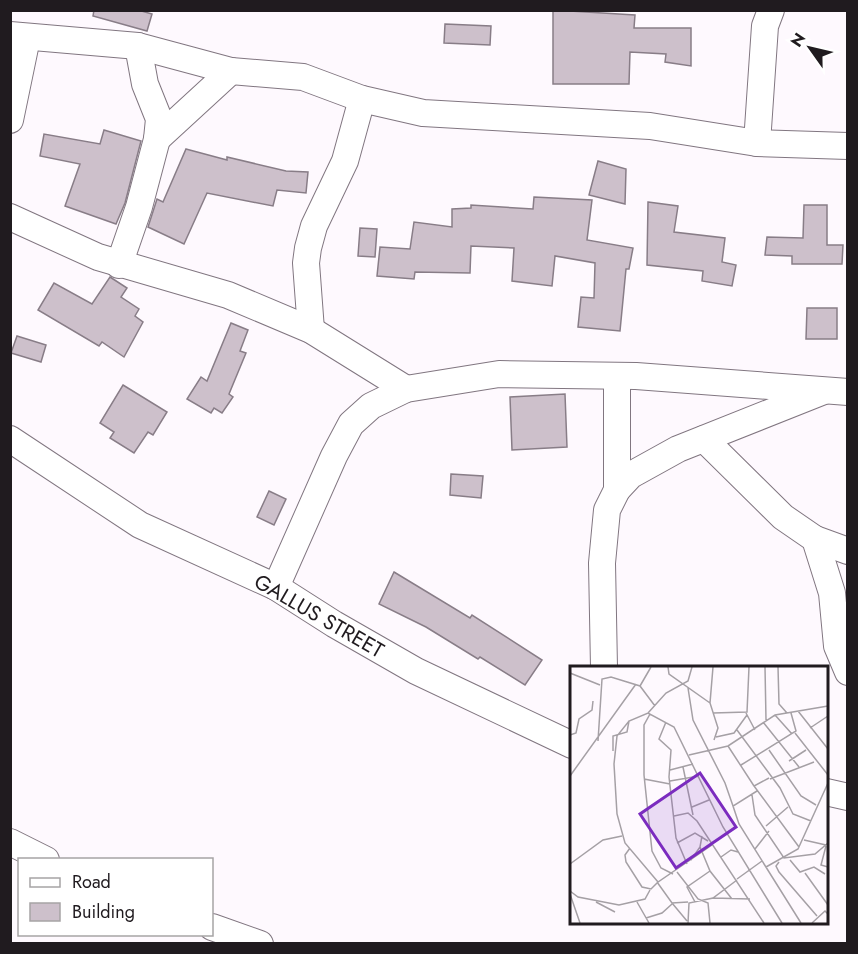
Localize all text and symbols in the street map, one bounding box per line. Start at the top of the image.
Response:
north arrow [780,18,840,78]
text: N [785,28,811,52]
street label: GALLUS STREET [249,567,390,665]
inset map [570,666,828,924]
legend [18,858,213,936]
text: Road [72,869,111,895]
text: Building [72,899,135,925]

